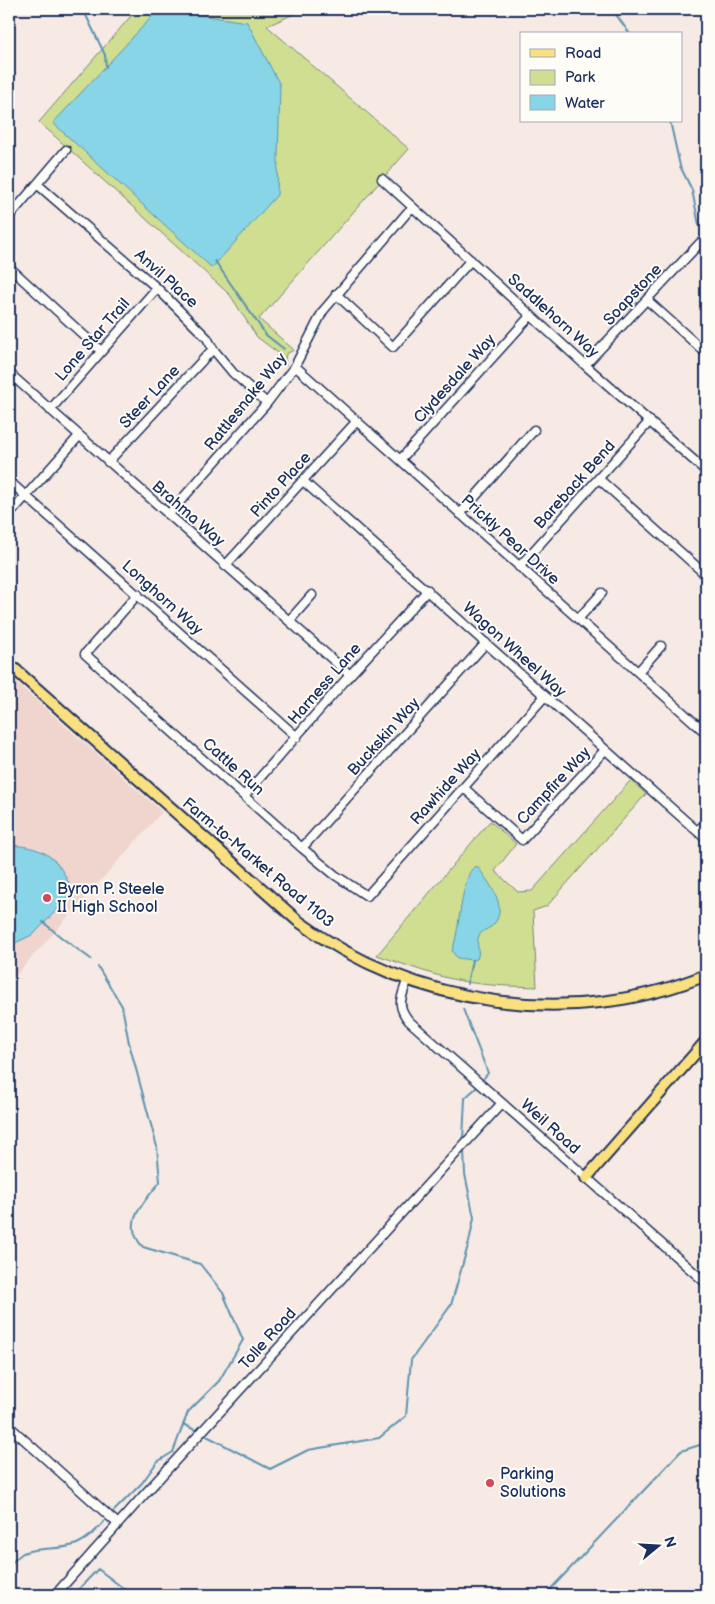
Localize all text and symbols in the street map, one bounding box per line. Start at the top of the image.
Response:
legend [520,32,682,122]
text: Road [565,44,601,63]
text: Park [565,68,596,87]
text: Water [565,94,605,113]
street label: Anvil Place [130,246,202,313]
street label: Soapstone [600,260,667,330]
street label: Saddlehorn Way [503,270,603,363]
street label: Lone Star Trail [52,295,134,385]
street label: Clydesdale Way [410,330,500,427]
street label: Rattlesnake Way [201,349,292,455]
street label: Steer Lane [116,361,184,433]
street label: Bareback Bend [530,437,620,533]
street label: Pinto Place [247,448,316,522]
street label: Brahma Way [148,477,229,551]
street label: Prickly Pear Drive [457,491,563,589]
street label: Longhorn Way [118,557,207,640]
street label: Wagon Wheel Way [458,599,570,702]
street label: Harness Lane [285,639,366,729]
street label: Buckskin Way [344,694,424,780]
street label: Cattle Run [198,734,268,800]
street label: Campfire Way [513,743,595,829]
street label: Rawhide Way [407,744,486,829]
street label: Farm-to-Market Road 1103 [178,794,338,932]
place label: Byron P. Steele II High School [57,880,165,917]
marker: Byron P. Steele II High School [41,892,53,904]
street label: Weil Road [516,1095,584,1159]
street label: Tolle Road [235,1304,301,1374]
place label: Parking Solutions [500,1465,566,1502]
marker: Parking Solutions [484,1477,496,1489]
north arrow [632,1522,682,1572]
text: N [660,1535,680,1550]

